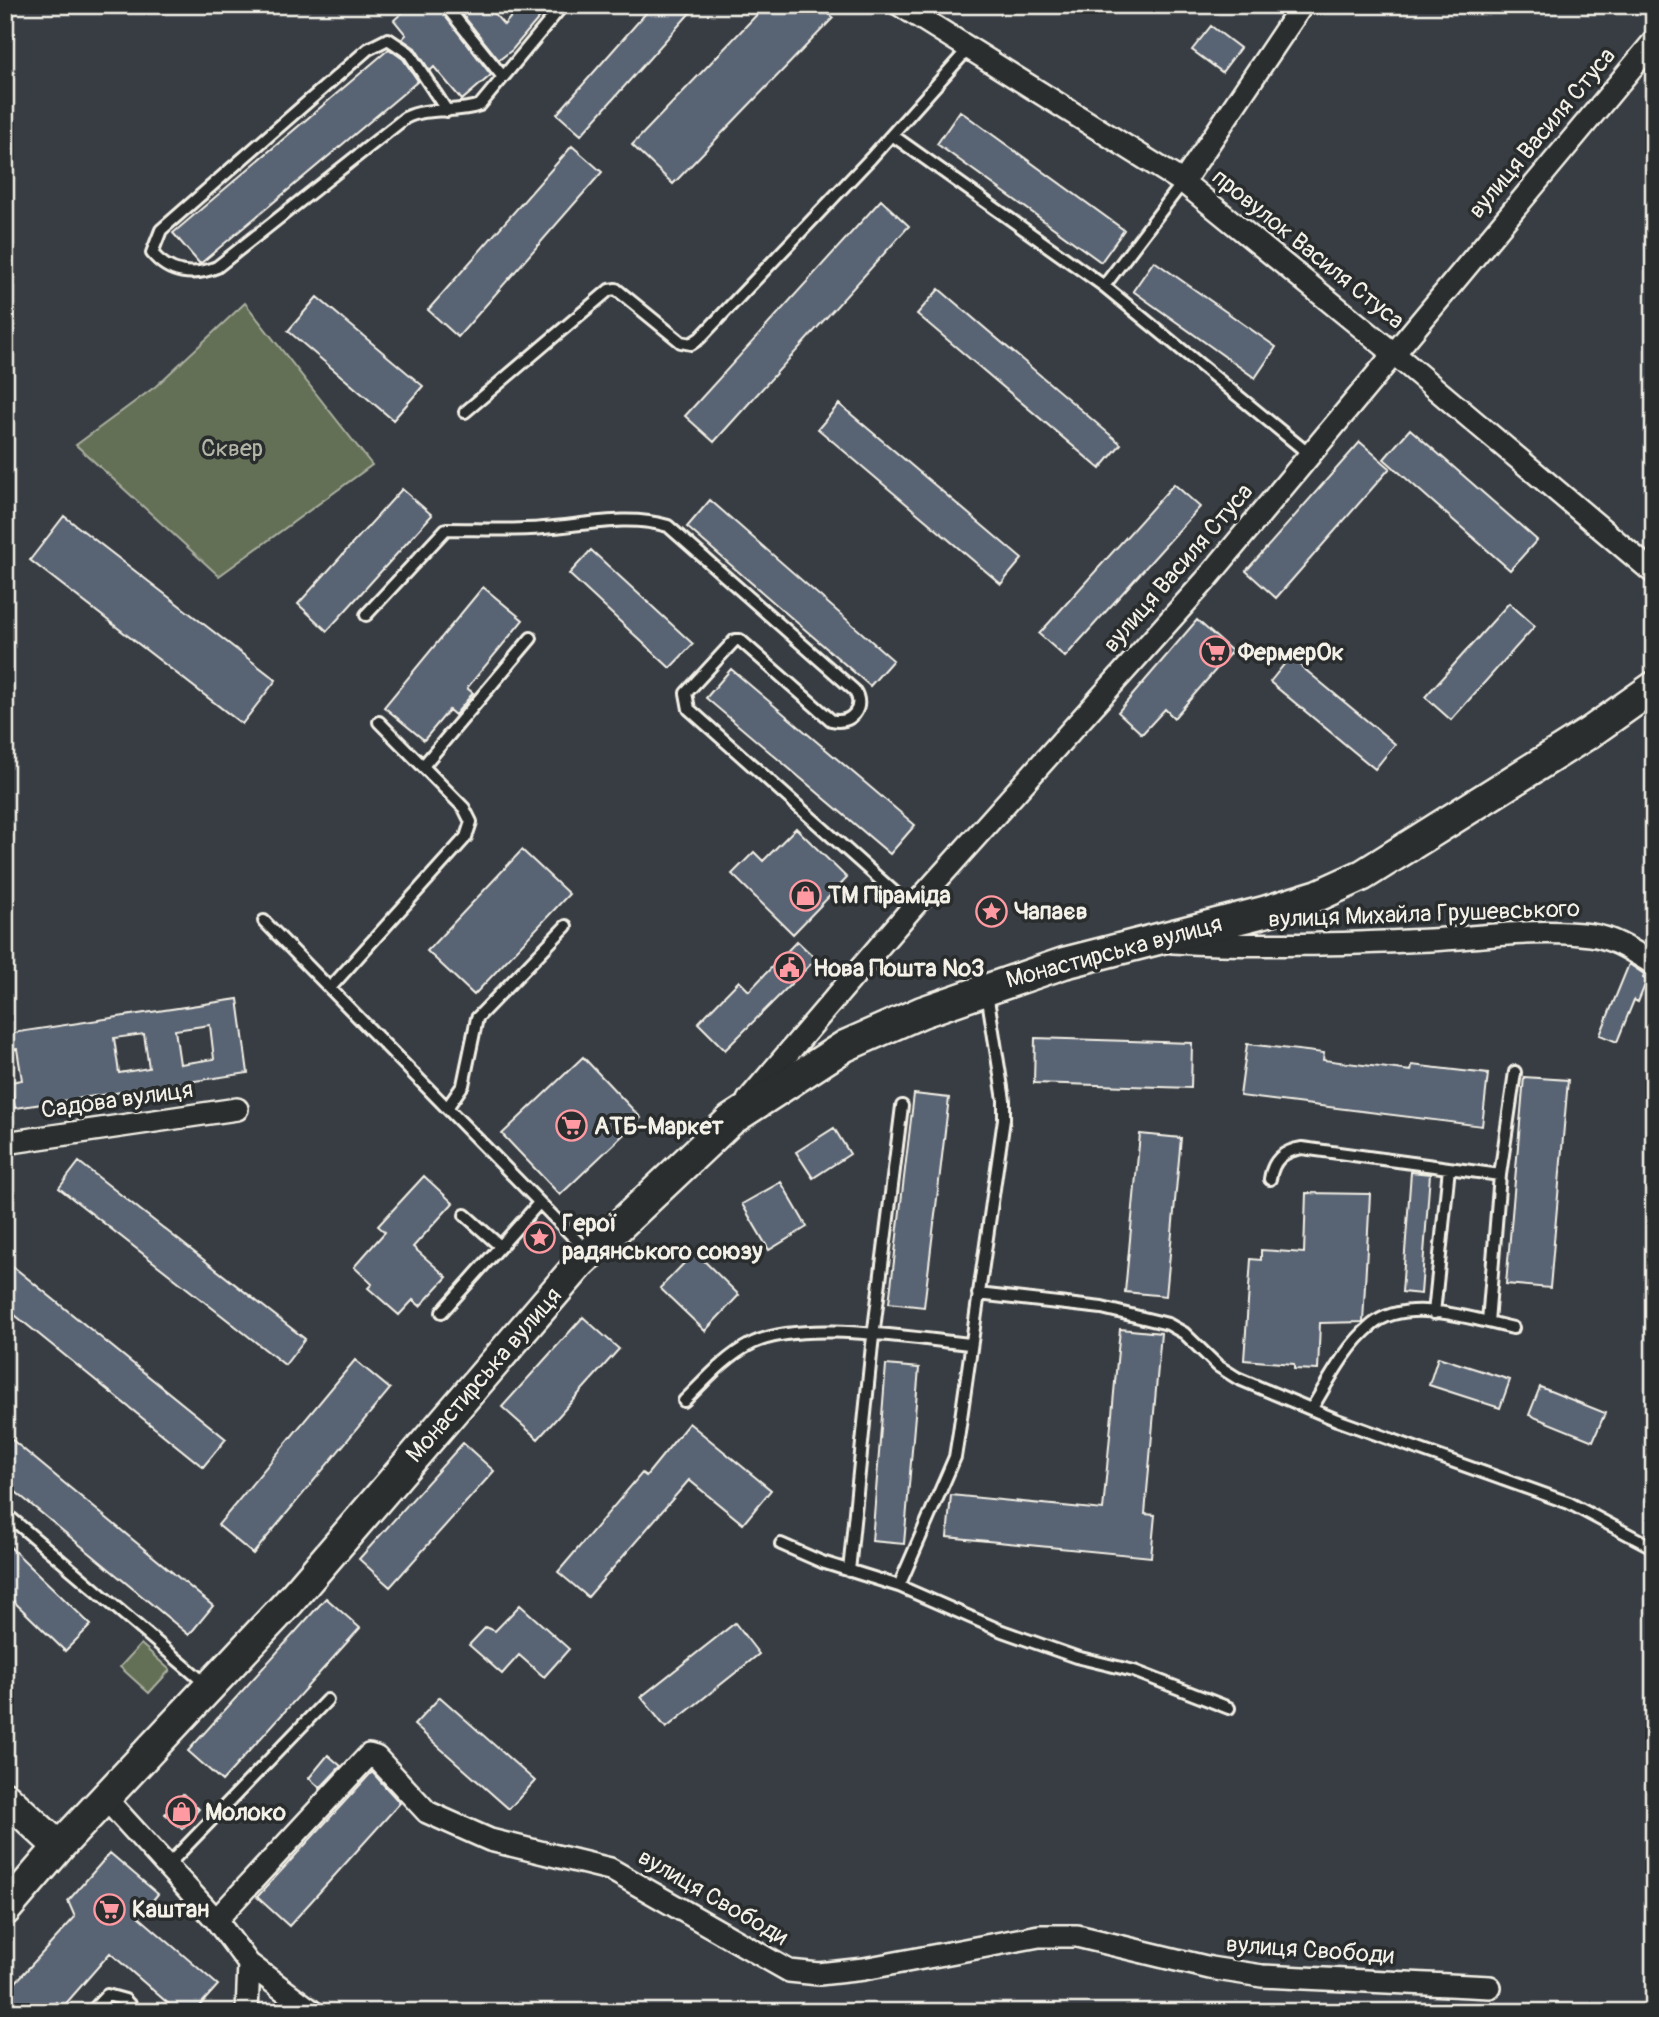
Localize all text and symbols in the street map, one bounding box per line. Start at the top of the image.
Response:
street label: вулиця Василя Стуса [1462,42,1622,224]
street label: провулок Василя Стуса [1206,163,1410,335]
park label: Сквер [201,434,263,463]
street label: вулиця Василя Стуса [1097,478,1259,658]
supermarket icon: ФермерОк [1198,635,1232,669]
place label: ФермерОк [1237,638,1344,667]
shop icon: ТМ Піраміда [788,878,822,912]
place label: ТМ Піраміда [827,881,951,910]
place icon: Чапаєв [974,894,1008,928]
street label: вулиця Михайла Грушевського [1268,894,1580,934]
place label: Чапаєв [1014,897,1088,926]
street label: Монастирська вулиця [1003,909,1225,995]
public building icon: Нова Пошта №3 [773,951,807,985]
place label: Нова Пошта №3 [813,954,984,983]
street label: Садова вулиця [39,1075,195,1125]
supermarket icon: АТБ-Маркет [554,1109,588,1143]
place label: АТБ-Маркет [594,1112,725,1141]
place label: Герої радянського союзу [562,1209,763,1266]
place icon: Герої радянського союзу [522,1220,556,1254]
street label: Монастирська вулиця [400,1281,568,1469]
shop icon: Молоко [165,1795,199,1829]
place label: Молоко [205,1798,286,1827]
street label: вулиця Свободи [633,1842,793,1952]
supermarket icon: Каштан [92,1892,126,1926]
place label: Каштан [132,1895,209,1924]
street label: вулиця Свободи [1225,1930,1395,1970]

